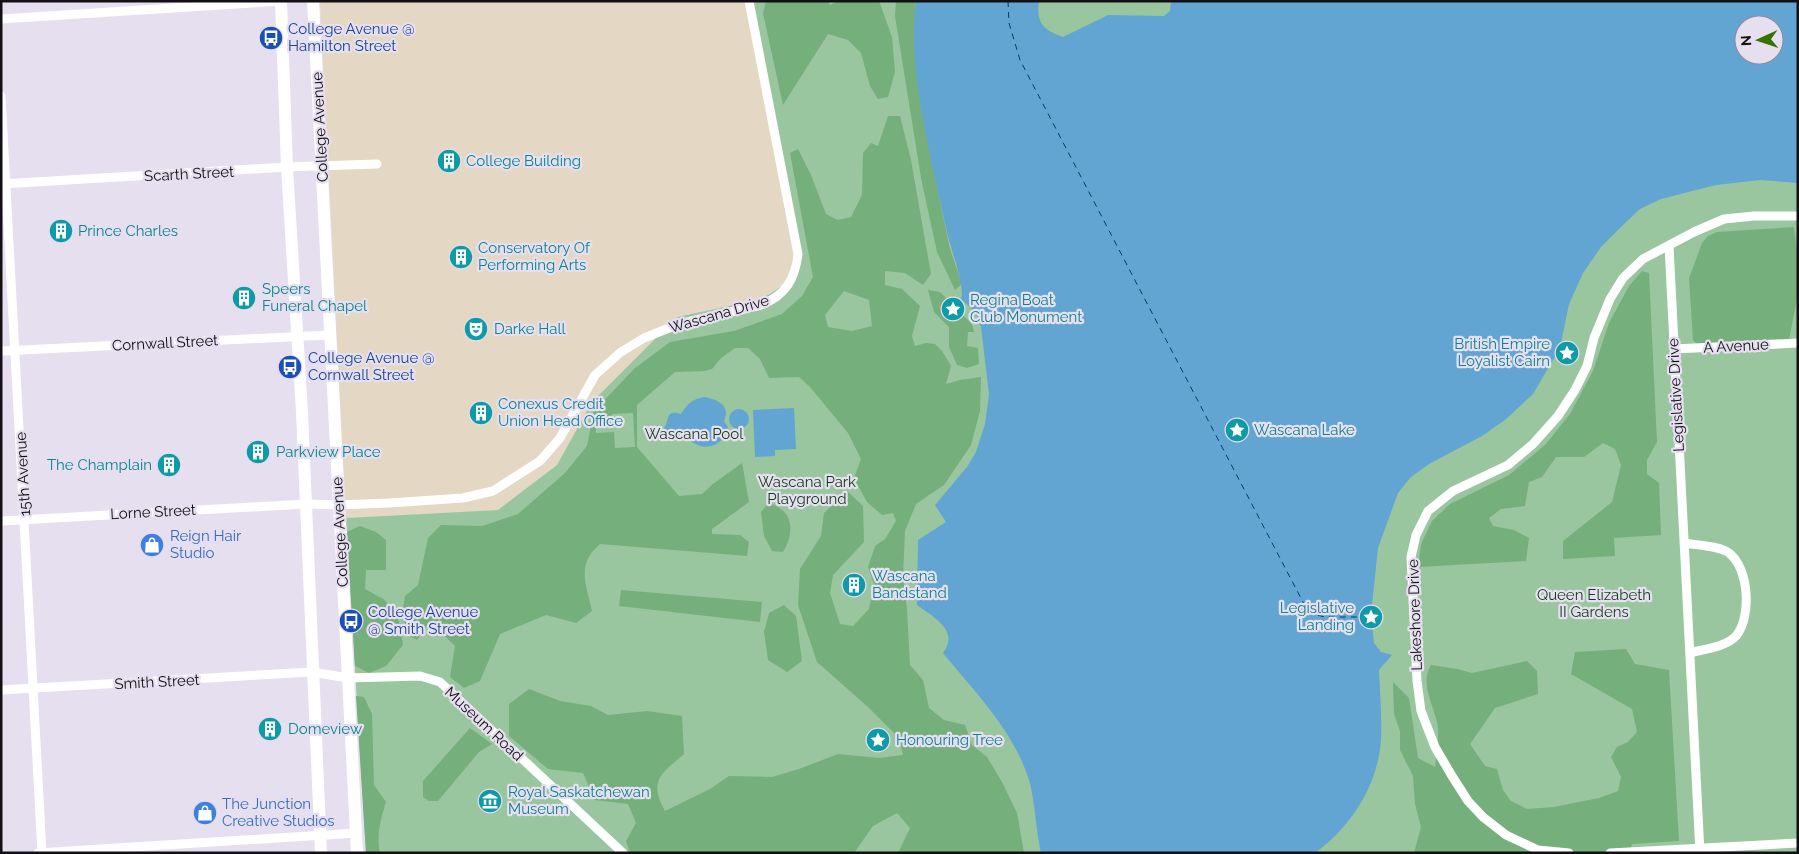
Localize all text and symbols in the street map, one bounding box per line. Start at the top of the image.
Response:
north arrow [1734,15,1784,65]
place label: College Avenue @ Hamilton Street [288,20,415,55]
bus stop icon: College Avenue @ Hamilton Street [258,25,284,51]
text: N [1738,35,1754,46]
street label: College Avenue [308,71,332,183]
building icon: College Building [436,148,462,174]
place label: College Building [466,152,581,170]
street label: Scarth Street [144,163,234,185]
building icon: Prince Charles [48,218,74,244]
place label: Prince Charles [78,222,178,240]
place label: Conservatory Of Performing Arts [478,239,591,274]
building icon: Conservatory Of Performing Arts [448,244,474,270]
place label: Speers Funeral Chapel [262,280,368,315]
building icon: Speers Funeral Chapel [231,285,257,311]
street label: Wascana Drive [667,291,771,337]
place label: Regina Boat Club Monument [970,291,1082,326]
place icon: Regina Boat Club Monument [940,296,966,322]
theatre icon: Darke Hall [463,316,489,342]
place label: Darke Hall [494,320,567,338]
street label: Cornwall Street [111,331,219,355]
place label: British Empire Loyalist Cairn [1454,335,1550,370]
street label: A Avenue [1703,335,1769,357]
street label: Legislative Drive [1664,338,1688,452]
place icon: British Empire Loyalist Cairn [1554,340,1580,366]
place label: College Avenue @ Cornwall Street [308,349,435,384]
bus stop icon: College Avenue @ Cornwall Street [277,354,303,380]
place label: Conexus Credit Union Head Office [498,395,623,430]
building icon: Conexus Credit Union Head Office [468,400,494,426]
place icon: Wascana Lake [1224,417,1250,443]
place label: Wascana Lake [1254,421,1355,439]
park label: Wascana Pool [645,425,744,443]
street label: 15th Avenue [12,431,34,517]
building icon: Parkview Place [245,439,271,465]
place label: Parkview Place [276,443,381,461]
building icon: The Champlain [156,452,182,478]
place label: The Champlain [47,456,152,474]
park label: Wascana Park Playground [758,473,856,508]
street label: College Avenue [328,476,352,588]
street label: Lorne Street [110,501,196,523]
place label: Reign Hair Studio [170,527,242,562]
shop icon: Reign Hair Studio [139,532,165,558]
street label: Lakeshore Drive [1404,559,1426,671]
place label: Wascana Bandstand [872,567,947,602]
building icon: Wascana Bandstand [841,572,867,598]
park label: Queen Elizabeth II Gardens [1537,586,1651,621]
place label: Legislative Landing [1280,599,1354,634]
place label: College Avenue @ Smith Street [368,603,478,638]
place icon: Legislative Landing [1358,604,1384,630]
bus stop icon: College Avenue @ Smith Street [338,608,364,634]
street label: Smith Street [114,671,200,693]
street label: Museum Road [441,683,527,765]
building icon: Domeview [257,716,283,742]
place label: Domeview [288,720,362,738]
place icon: Honouring Tree [865,727,891,753]
place label: Honouring Tree [896,731,1003,749]
place label: Royal Saskatchewan Museum [508,783,650,818]
museum icon: Royal Saskatchewan Museum [477,788,503,814]
place label: The Junction Creative Studios [222,795,335,830]
shop icon: The Junction Creative Studios [192,800,218,826]

